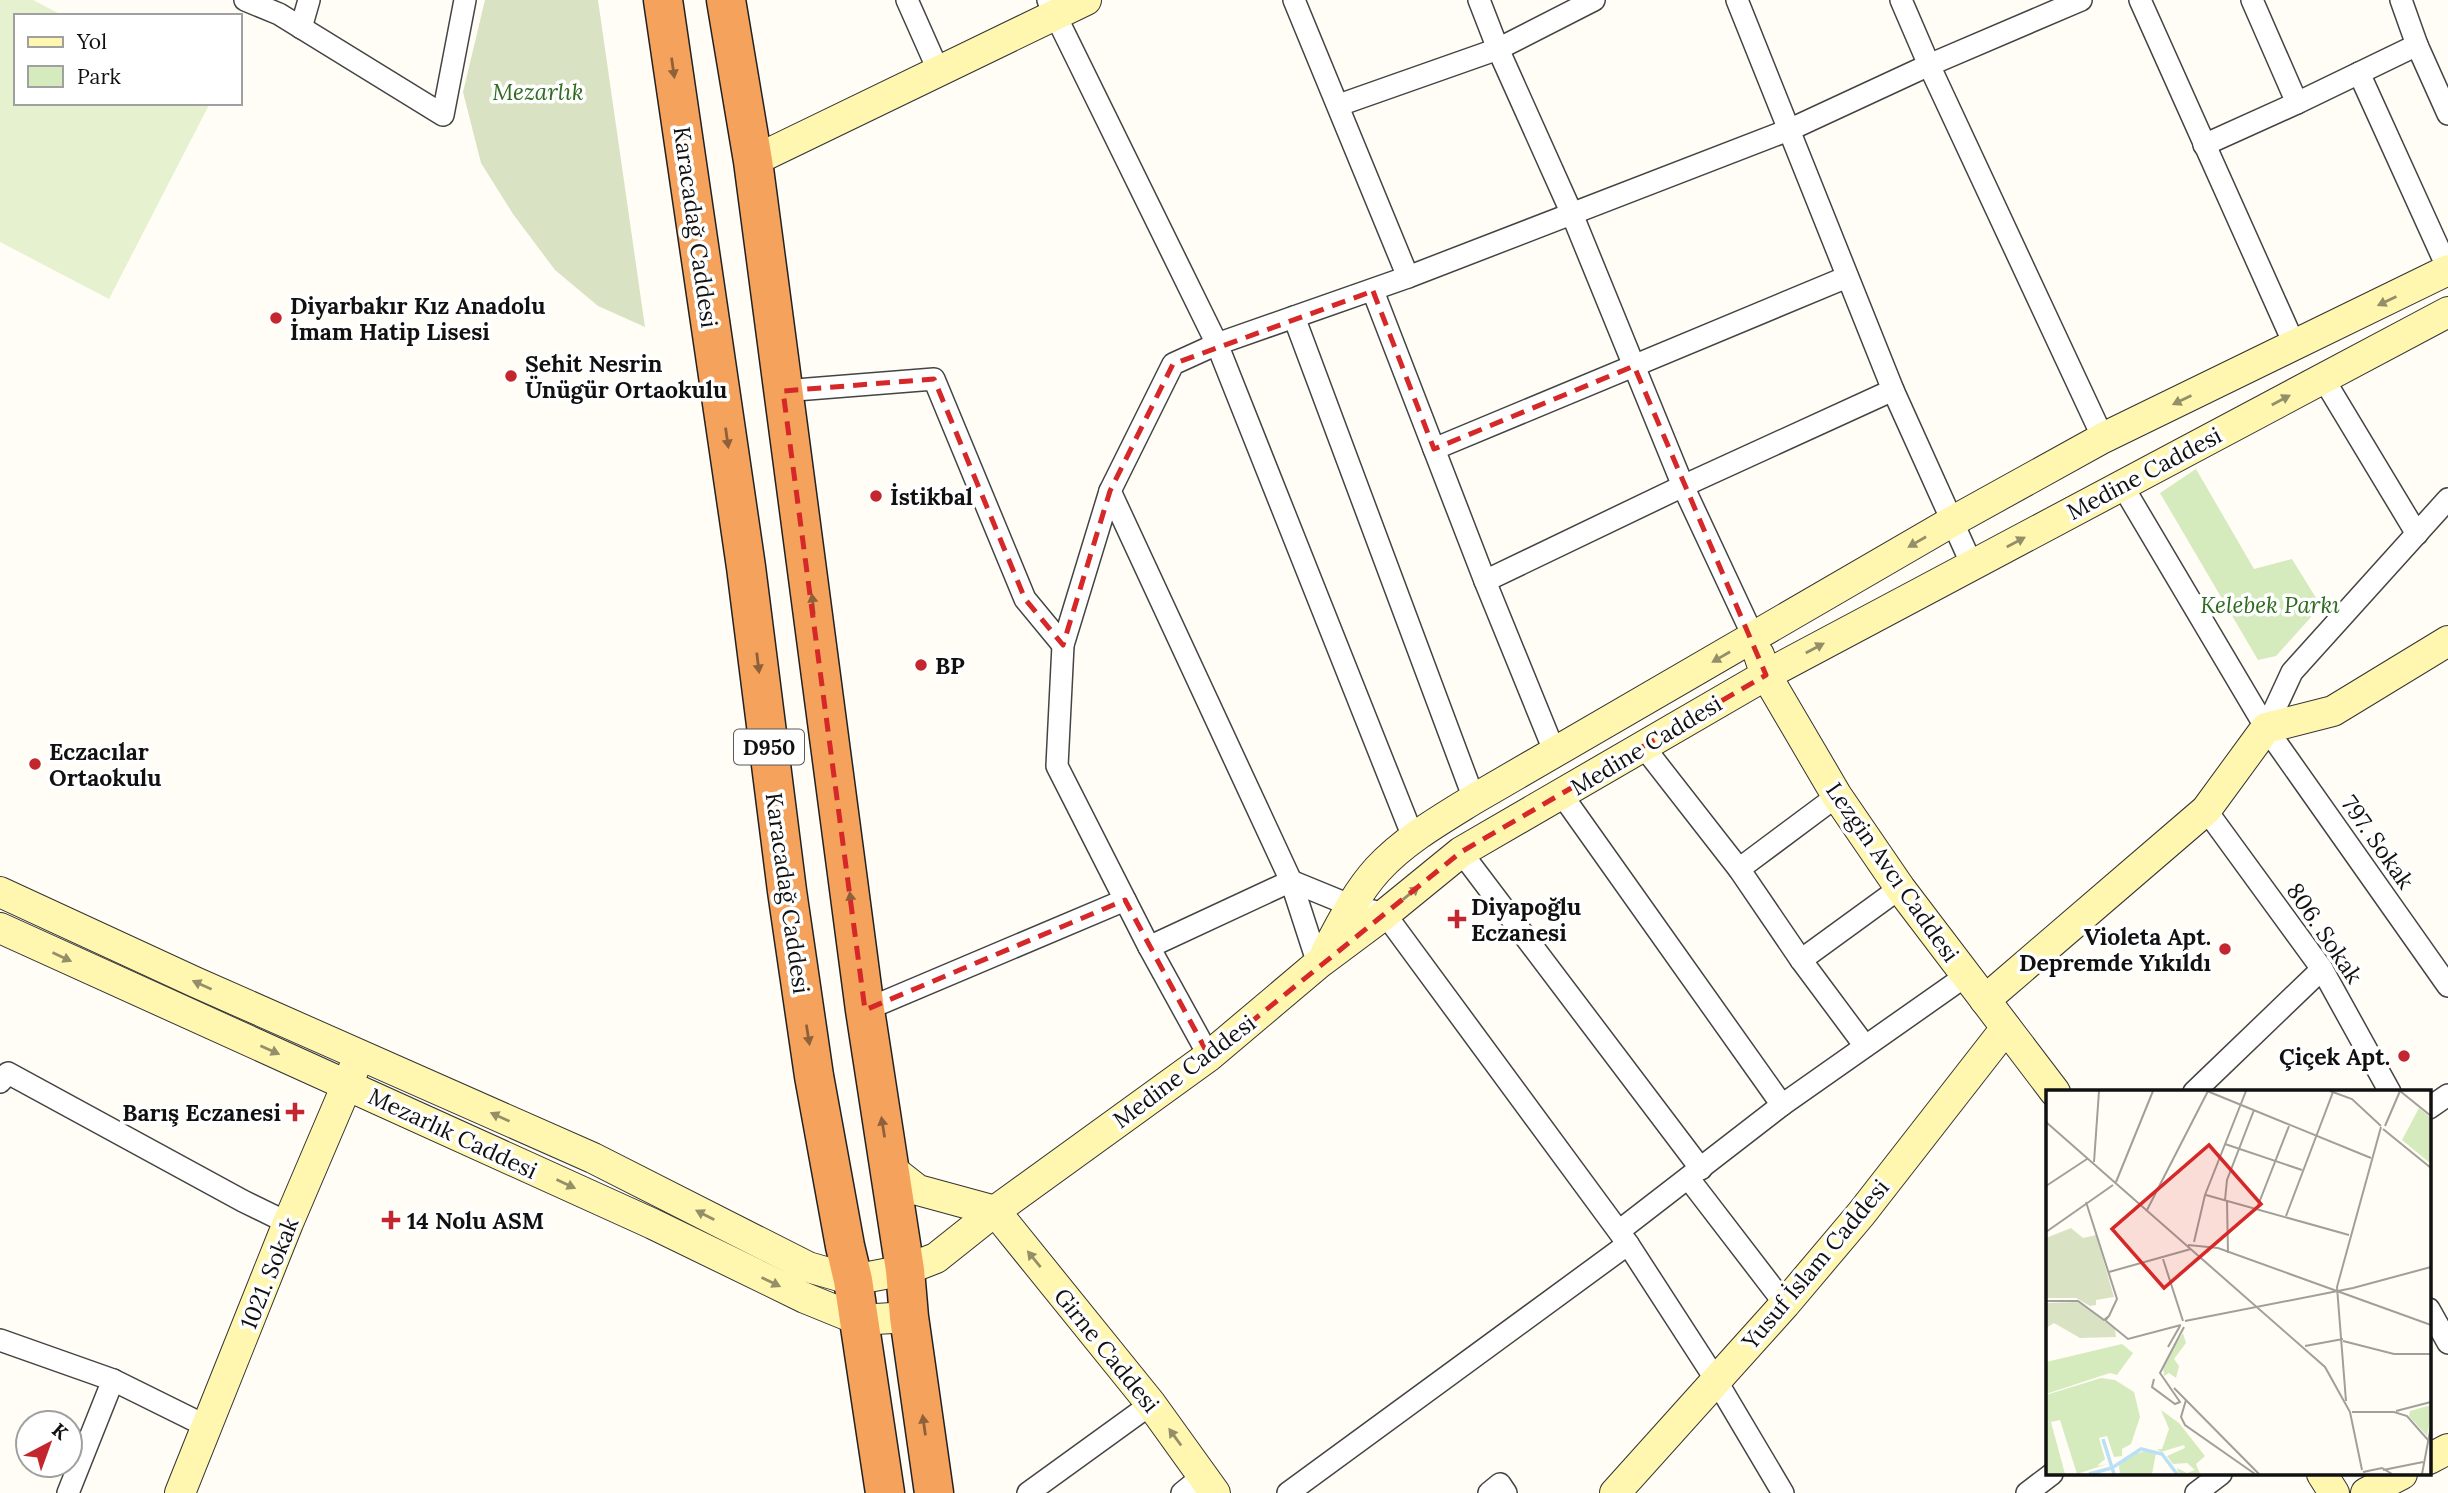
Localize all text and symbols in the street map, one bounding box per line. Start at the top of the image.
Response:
legend [14,14,242,105]
text: Yol [76,28,107,55]
one-way arrow [668,57,679,79]
text: Park [77,63,121,90]
park label: Mezarlık [492,77,584,106]
street label: Karacadağ Caddesi [668,125,724,329]
place label: Diyarbakır Kız Anadolu İmam Hatip Lisesi [290,291,545,346]
one-way arrow [2377,295,2397,306]
marker: Diyarbakır Kız Anadolu İmam Hatip Lisesi [268,310,284,326]
place label: Şehit Nesrin Ünügür Ortaokulu [525,349,727,404]
marker: Şehit Nesrin Ünügür Ortaokulu [503,368,519,384]
one-way arrow [2172,394,2192,406]
one-way arrow [2272,394,2291,406]
street label: Medine Caddesi [2062,420,2226,526]
one-way arrow [722,427,733,449]
place label: İstikbal [890,482,973,511]
marker: İstikbal [868,488,884,504]
one-way arrow [1907,536,1927,548]
one-way arrow [2006,536,2026,548]
park label: Kelebek Parkı [2200,590,2340,619]
one-way arrow [807,592,818,614]
one-way arrow [1805,643,1825,654]
place label: BP [935,651,965,680]
one-way arrow [1711,651,1730,663]
one-way arrow [753,653,764,675]
marker: BP [913,657,929,673]
street label: Medine Caddesi [1565,689,1727,801]
road number: D950 [734,730,804,764]
place label: Eczacılar Ortaokulu [49,737,161,792]
marker: Eczacılar Ortaokulu [27,756,43,772]
street label: Lezgin Avcı Caddesi [1820,777,1966,967]
street label: 797. Sokak [2335,790,2421,895]
street label: Karacadağ Caddesi [760,791,816,995]
street label: 806. Sokak [2281,877,2370,989]
one-way arrow [1403,886,1420,901]
one-way arrow [846,891,857,913]
place label: Diyapoğlu Eczanesi [1471,892,1581,947]
marker: Diyapoğlu Eczanesi [1449,911,1465,927]
place label: Violeta Apt. Depremde Yıkıldı [2019,922,2211,977]
marker: Violeta Apt. Depremde Yıkıldı [2217,941,2233,957]
one-way arrow [52,951,72,963]
one-way arrow [192,979,213,990]
street label: Medine Caddesi [1107,1008,1261,1134]
one-way arrow [803,1024,814,1046]
place label: Çiçek Apt. [2279,1042,2390,1072]
one-way arrow [259,1045,280,1056]
marker: Çiçek Apt. [2396,1048,2412,1064]
street label: Mezarlık Caddesi [364,1081,542,1185]
inset map [2046,1090,2430,1476]
place label: Barış Eczanesi [122,1098,281,1127]
marker: Barış Eczanesi [287,1104,303,1120]
one-way arrow [490,1111,510,1123]
one-way arrow [877,1116,888,1138]
street label: Yusuf İslam Caddesi [1735,1173,1895,1356]
one-way arrow [556,1178,576,1190]
place label: 14 Nolu ASM [407,1206,544,1235]
marker: 14 Nolu ASM [381,1210,401,1230]
one-way arrow [695,1210,715,1221]
street label: 1021. Sokak [233,1212,305,1333]
one-way arrow [1026,1251,1041,1269]
one-way arrow [761,1276,781,1287]
street label: Girne Caddesi [1048,1282,1166,1418]
north arrow [14,1409,84,1479]
one-way arrow [918,1414,929,1436]
text: K [47,1418,73,1445]
one-way arrow [1168,1428,1182,1447]

